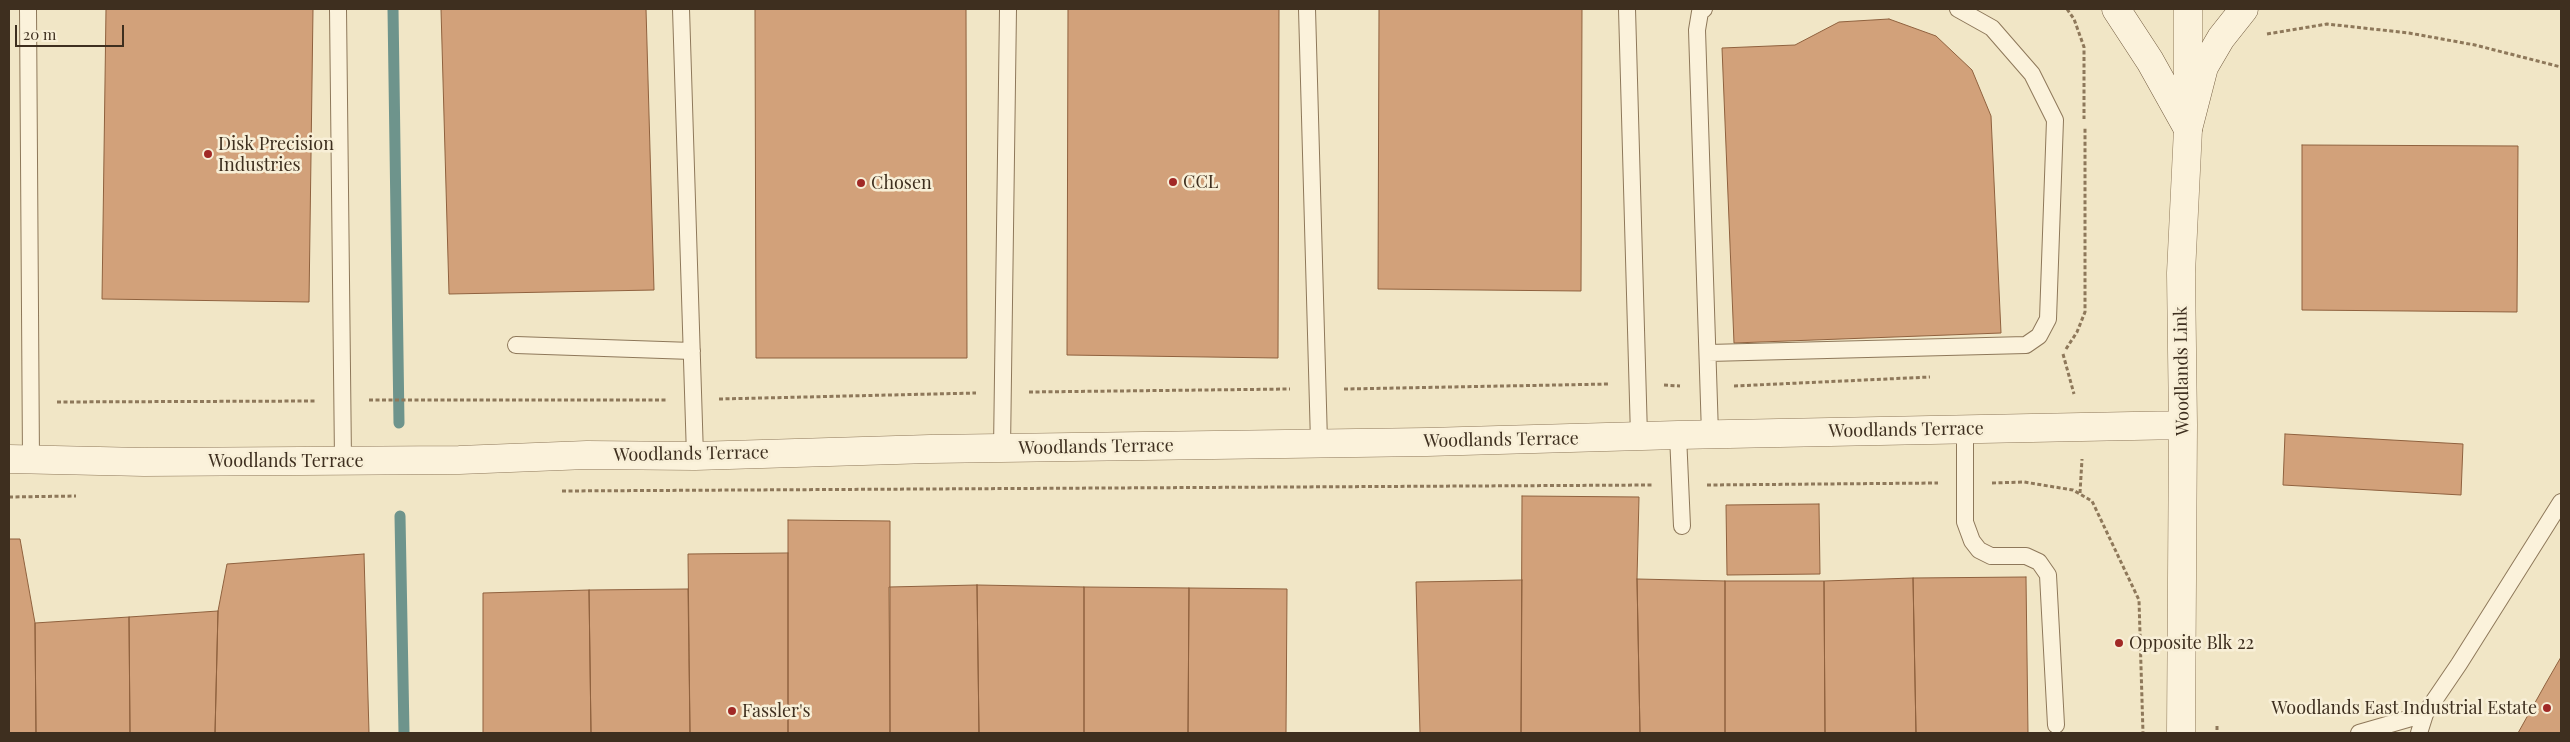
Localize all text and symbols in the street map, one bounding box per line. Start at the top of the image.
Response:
scale bar [18,15,126,47]
text: 20 m [23,24,56,44]
place label: Disk Precision Industries [218,133,334,176]
marker: Disk Precision Industries [202,148,214,160]
place label: CCL [1183,171,1218,193]
place label: Chosen [871,172,932,194]
marker: CCL [1167,176,1179,188]
marker: Chosen [855,177,867,189]
street label: Woodlands Link [2170,306,2194,436]
street label: Woodlands Terrace [1828,418,1984,442]
street label: Woodlands Terrace [1423,428,1579,452]
street label: Woodlands Terrace [1018,435,1174,459]
street label: Woodlands Terrace [613,442,769,466]
street label: Woodlands Terrace [208,450,364,472]
place label: Opposite Blk 22 [2129,632,2254,654]
marker: Opposite Blk 22 [2113,637,2125,649]
place label: Woodlands East Industrial Estate [2271,697,2537,719]
place label: Fassler's [742,700,811,722]
marker: Woodlands East Industrial Estate [2541,702,2553,714]
marker: Fassler's [726,705,738,717]

